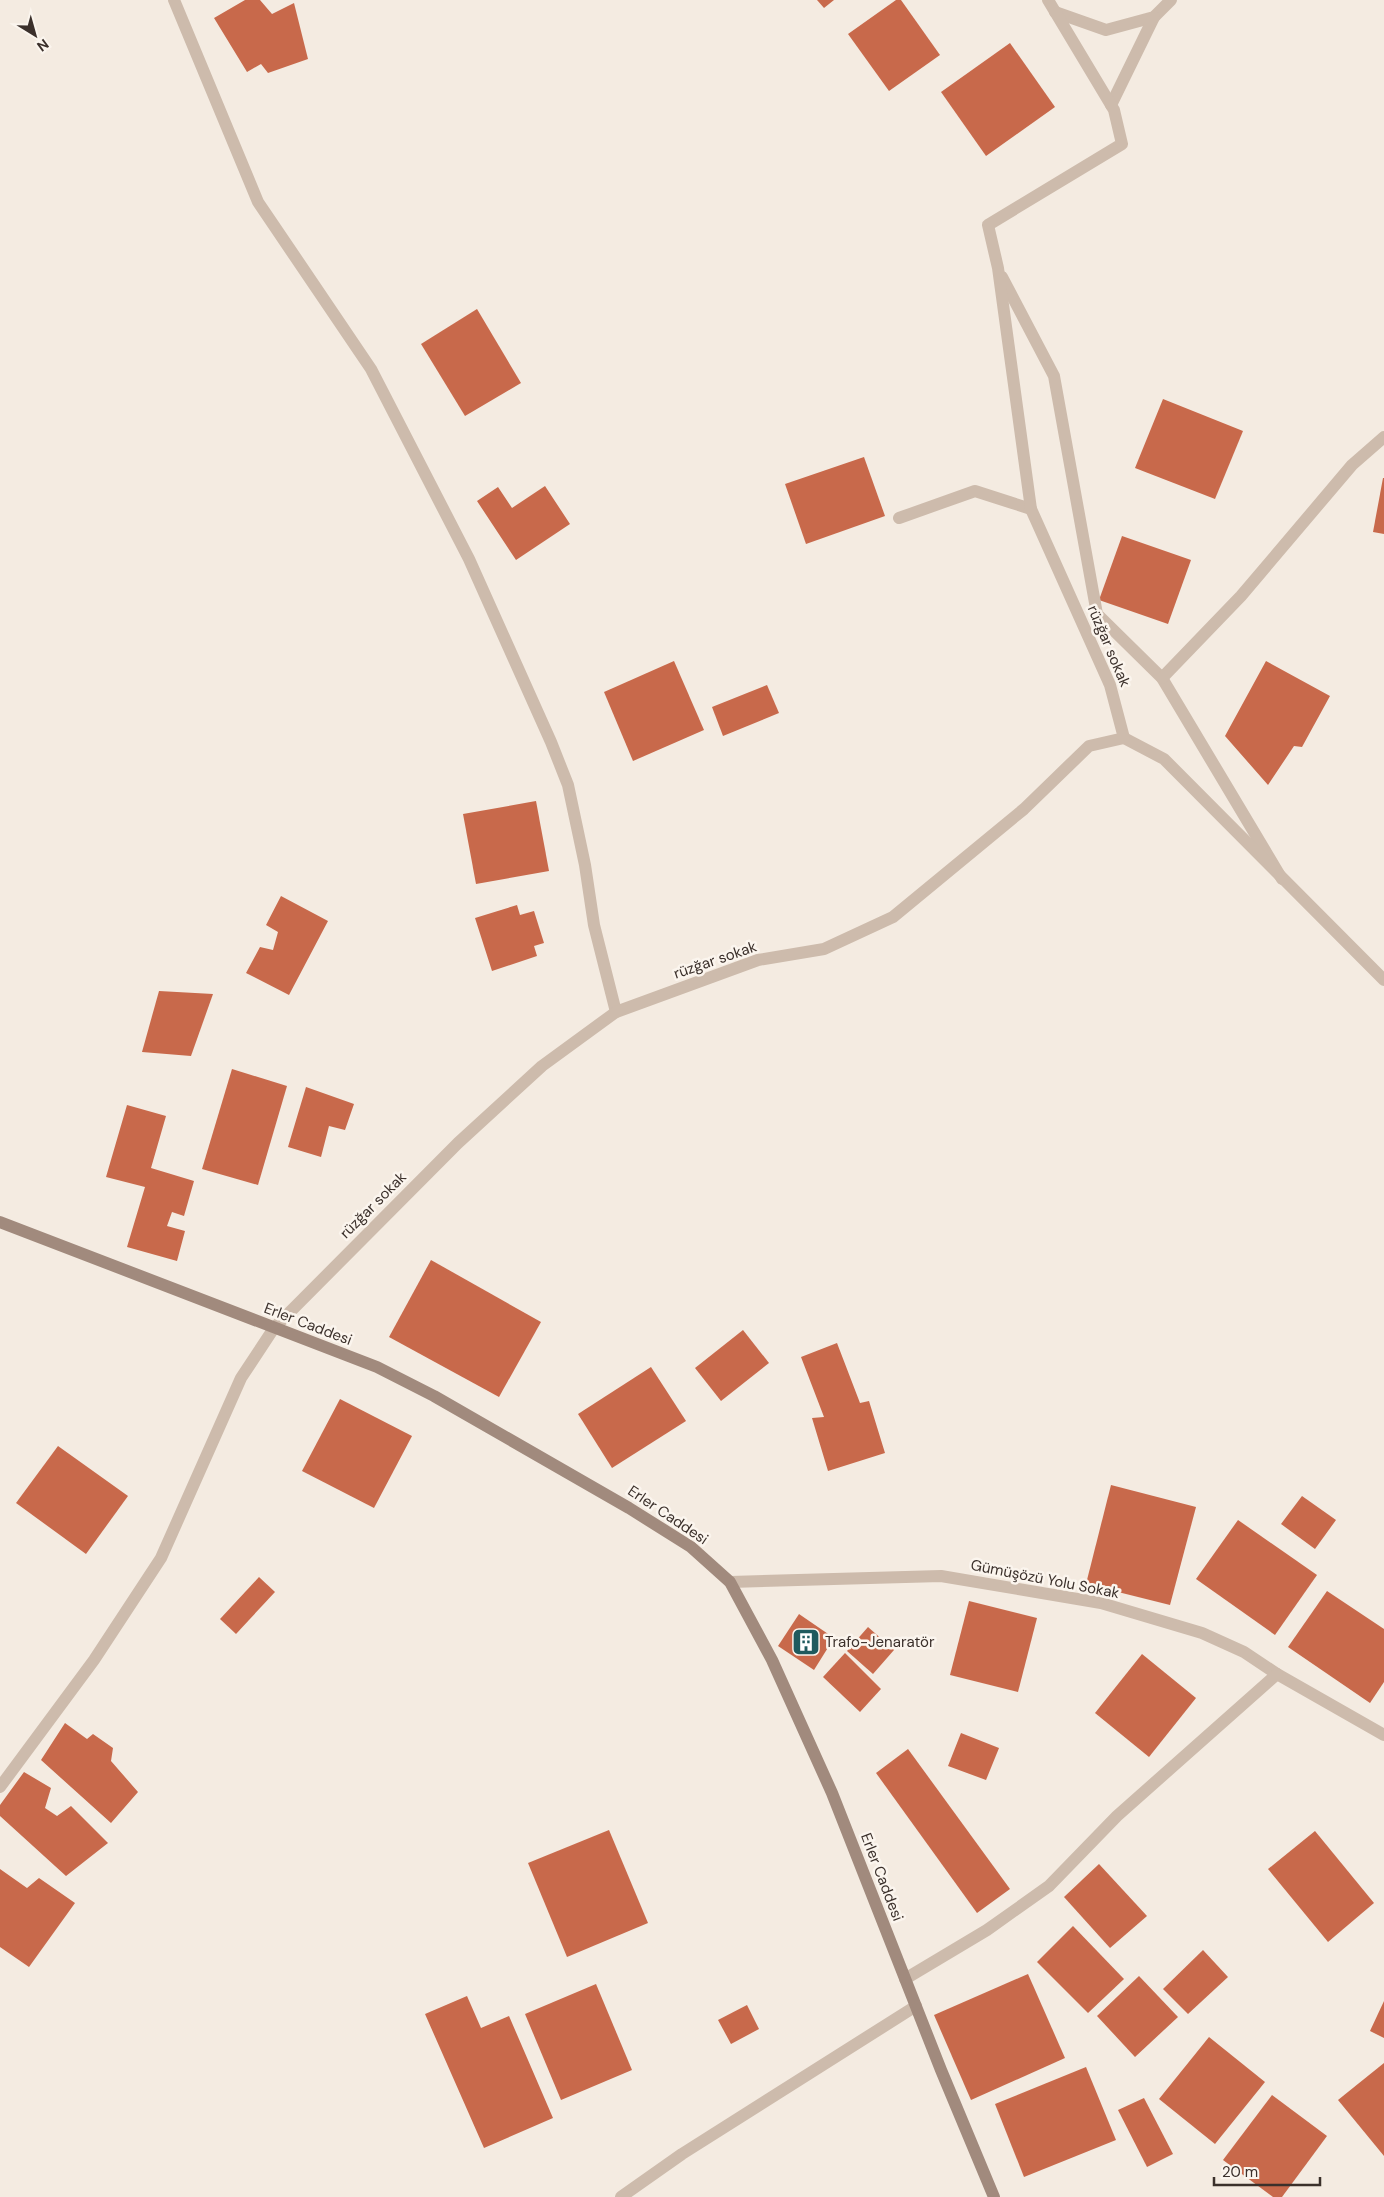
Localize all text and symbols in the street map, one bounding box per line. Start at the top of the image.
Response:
north arrow [10,10,60,60]
text: N [33,35,52,56]
street label: rüzğar sokak [1083,602,1135,690]
street label: rüzğar sokak [671,936,760,984]
street label: rüzğar sokak [335,1167,411,1243]
street label: Erler Caddesi [261,1298,355,1350]
street label: Erler Caddesi [624,1481,712,1549]
street label: Gümüşözü Yolu Sokak [969,1555,1121,1603]
building icon: Trafo-Jenaratör [791,1627,821,1657]
place label: Trafo-Jenaratör [825,1632,935,1652]
street label: Erler Caddesi [856,1830,908,1924]
scale bar [1214,2154,1320,2186]
text: 20 m [1222,2162,1258,2182]

